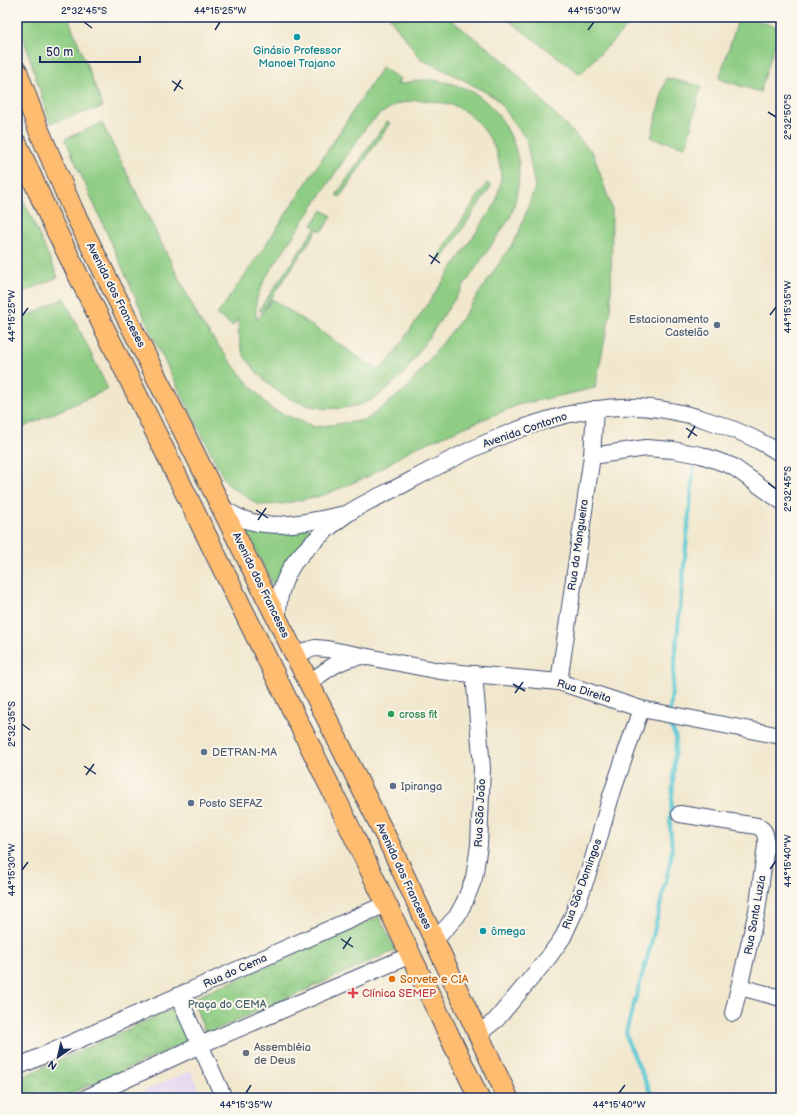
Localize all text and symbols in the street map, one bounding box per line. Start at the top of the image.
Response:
text: 2°32'45"S [61,5,107,17]
text: 44°15'25"W [194,5,246,17]
text: 44°15'30"W [567,5,621,17]
marker: Ginásio Professor Manoel Trajano [292,32,302,42]
scale bar [40,38,140,64]
place label: Ginásio Professor Manoel Trajano [253,44,342,70]
text: 50 m [46,45,73,60]
text: 2°32'50"S [782,94,794,140]
street label: Avenida dos Franceses [84,240,148,350]
text: 44°15'35"W [782,281,794,333]
text: 44°15'25"W [6,290,18,342]
place label: Estacionamento Castelão [629,313,709,339]
marker: Estacionamento Castelão [712,320,722,330]
street label: Avenida Contorno [481,409,569,451]
text: 2°32'45"S [782,466,794,512]
street label: Rua da Mangueira [565,498,591,592]
street label: Avenida dos Franceses [230,530,292,640]
street label: Rua Direita [555,677,613,705]
text: 2°32'35"S [6,701,18,747]
place label: cross fit [399,708,438,721]
marker: cross fit [386,709,396,719]
place label: DETRAN-MA [212,746,277,759]
marker: DETRAN-MA [199,747,209,757]
street label: Rua São João [472,778,488,848]
place label: Ipiranga [401,780,442,793]
marker: Ipiranga [388,781,398,791]
place label: Posto SEFAZ [199,797,263,810]
marker: Posto SEFAZ [186,798,196,808]
street label: Avenida dos Franceses [374,821,435,932]
text: 44°15'40"W [782,834,794,888]
street label: Rua São Domingos [560,837,605,931]
text: 44°15'30"W [6,843,18,897]
street label: Rua Santa Luzia [742,874,768,956]
place label: ômega [491,925,525,938]
marker: ômega [478,926,488,936]
street label: Rua do Cema [201,951,269,991]
place label: Sorvete e CIA [400,973,469,986]
marker: Sorvete e CIA [387,974,397,984]
marker: Clínica SEMEP [347,987,359,999]
place label: Clínica SEMEP [362,987,436,1000]
park label: Praça do CEMA [188,998,267,1011]
north arrow [38,1037,78,1077]
place label: Assembléia de Deus [254,1041,311,1067]
marker: Assembléia de Deus [241,1048,251,1058]
text: N [46,1057,60,1073]
text: 44°15'35"W [220,1099,272,1111]
text: 44°15'40"W [592,1099,646,1111]

